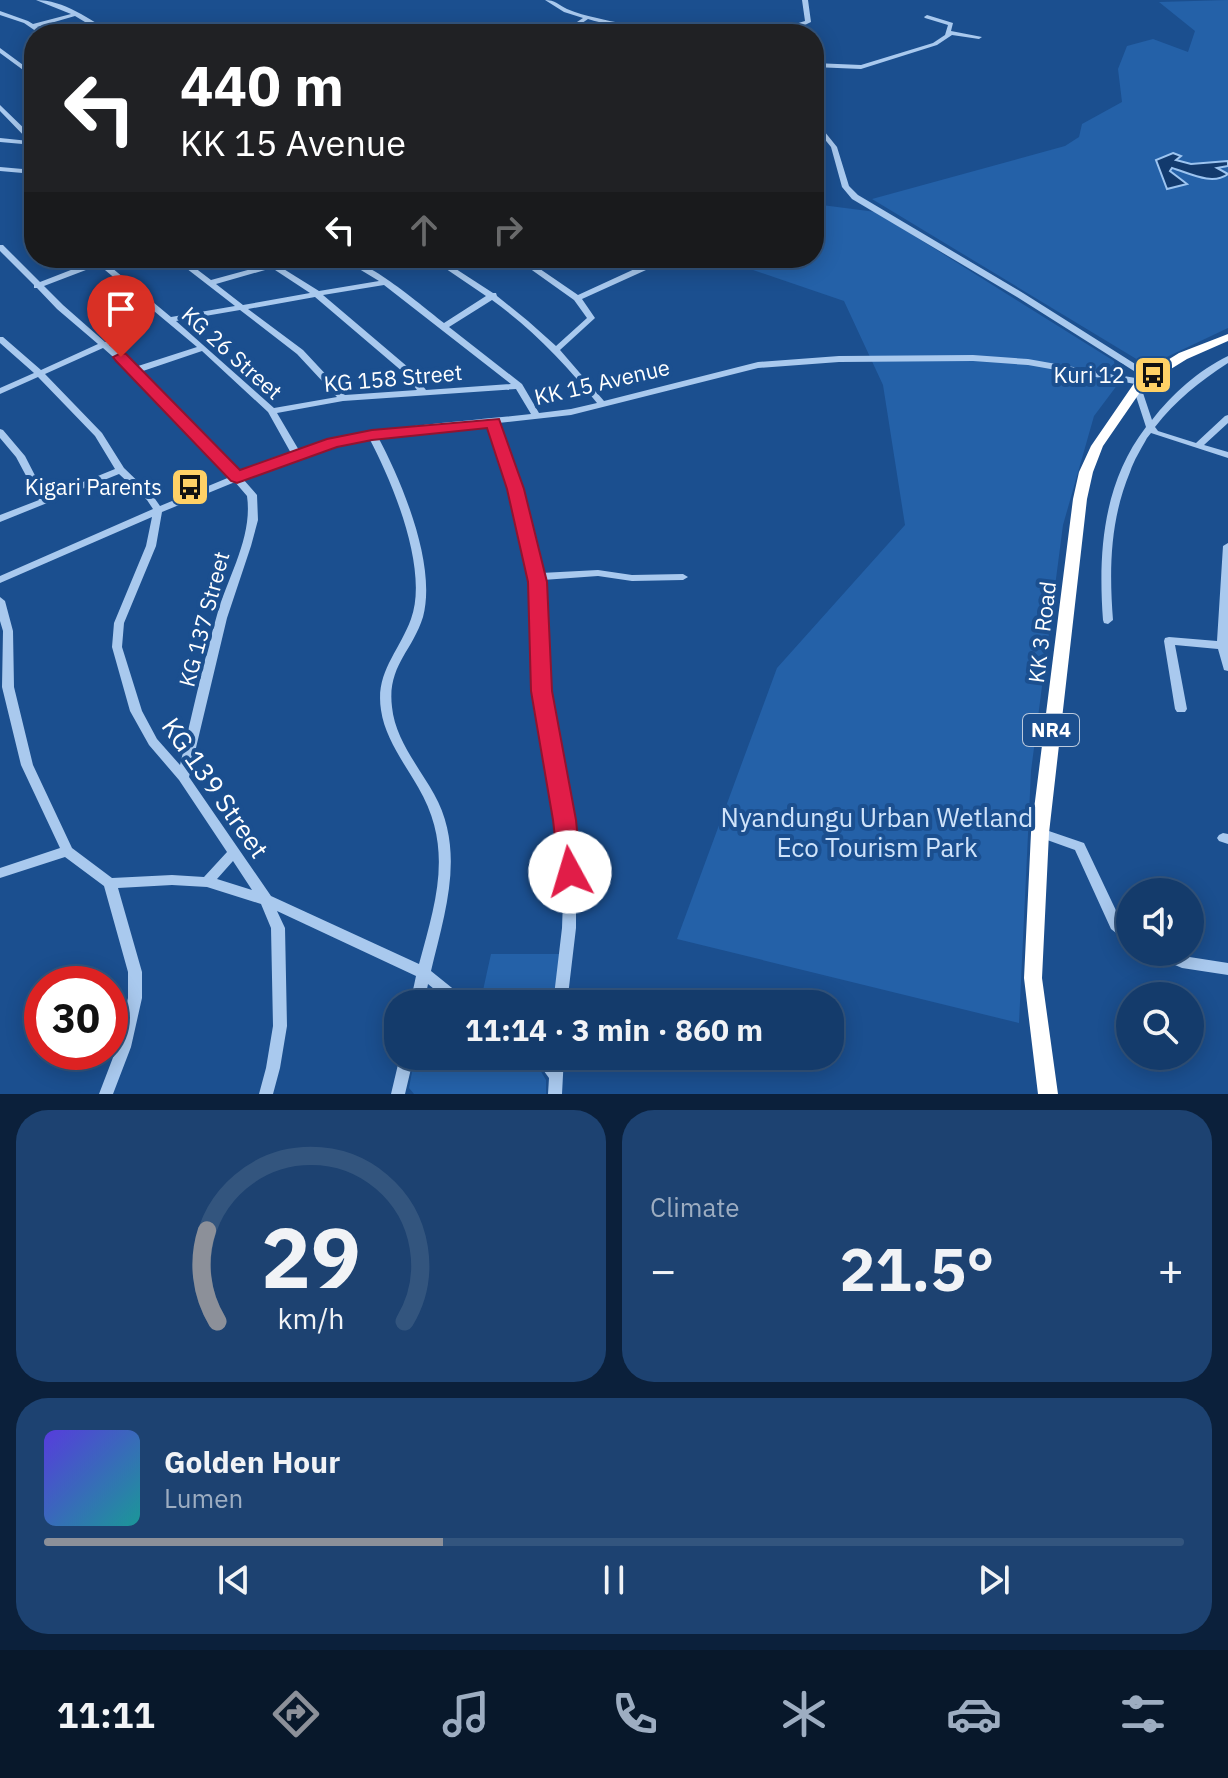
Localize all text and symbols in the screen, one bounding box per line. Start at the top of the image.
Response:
text: 440 m [180,49,344,121]
icon: left [48,56,152,160]
text: KK 15 Avenue [180,119,406,166]
icon: left [318,208,362,252]
icon: ahead [402,208,446,252]
icon: right [486,208,530,252]
pin [87,275,155,357]
icon: arrive [99,287,143,331]
street label: KG 26 Street [176,300,289,406]
street label: KK 15 Avenue [531,352,672,411]
bus stop icon: Kuri 12 [1132,354,1174,396]
street label: KG 158 Street [322,357,463,398]
place label: Kuri 12 [1054,360,1125,389]
bus stop icon: Kigari Parents [169,466,211,508]
place label: Kigari Parents [25,472,162,501]
street label: KG 137 Street [172,548,236,690]
street label: KK 3 Road [1021,580,1062,684]
street label: KG 139 Street [155,710,277,864]
road number: NR4 [1023,714,1079,746]
park label: Nyandungu Urban Wetland Eco Tourism Park [721,800,1033,864]
position arrow [528,830,612,914]
map controls [1116,878,1204,1070]
button: sound [1116,878,1204,966]
speed limit sign: 30 [24,966,128,1070]
button: search [1116,982,1204,1070]
text: 11:14 · 3 min · 860 m [465,1010,763,1049]
text: Climate [650,1190,740,1224]
text: 29 [261,1203,361,1311]
text: 21.5° [840,1229,994,1308]
text: − [650,1241,676,1298]
text: + [1158,1241,1184,1298]
text: km/h [277,1300,345,1337]
text: Golden Hour [164,1442,340,1481]
text: Lumen [164,1481,243,1515]
icon: previous [212,1558,256,1602]
icon: pause [592,1558,636,1602]
icon: next [972,1558,1016,1602]
icon: directions [268,1686,324,1742]
icon: music [438,1686,494,1742]
icon: phone [607,1686,663,1742]
icon: climate [776,1686,832,1742]
icon: car [946,1686,1002,1742]
icon: filters [1115,1686,1171,1742]
text: 11:11 [57,1691,155,1738]

